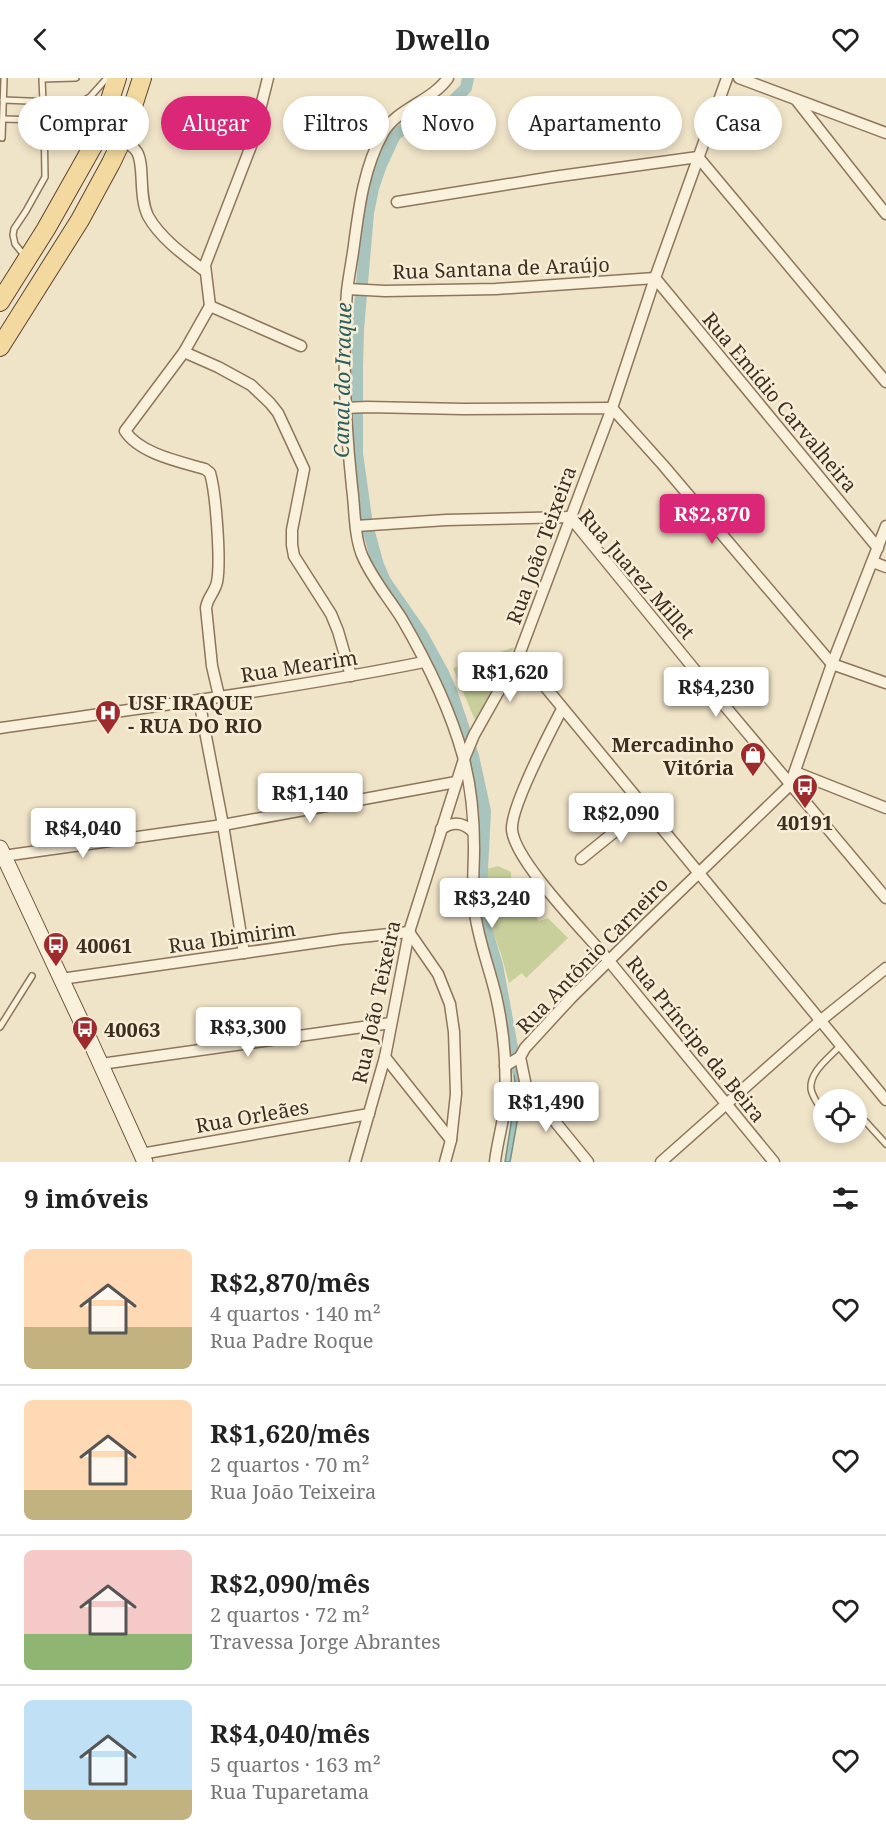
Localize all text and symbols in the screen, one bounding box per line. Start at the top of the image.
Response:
text: Dwello [396,21,490,58]
icon: back [24,23,57,56]
icon: heart [829,23,862,56]
chip: Comprar [18,96,149,150]
chip: Alugar [161,96,271,150]
chip: Filtros [283,96,389,150]
chip: Novo [401,96,496,150]
chip: Apartamento [508,96,682,150]
chip: Casa [694,96,782,150]
street label: Rua Santana de Araújo [392,251,610,285]
water label: Canal do Iraque [327,302,357,458]
street label: Rua Emídio Carvalheira [697,306,863,498]
street label: Rua João Teixeira [500,462,582,628]
pin: R$2,870 [657,494,767,545]
text: R$2,870 [674,500,750,527]
street label: Rua Juarez Millet [573,503,701,645]
street label: Rua Mearim [239,643,359,689]
pin: R$1,620 [455,652,565,703]
text: R$1,620 [472,658,548,685]
pin: R$4,230 [661,667,771,718]
text: R$4,230 [678,673,754,700]
place label: USF IRAQUE - RUA DO RIO [128,689,263,739]
hospital icon: USF IRAQUE - RUA DO RIO [93,698,123,736]
place label: Mercadinho Vitória [612,731,734,781]
shop icon: Mercadinho Vitória [738,740,768,778]
bus stop icon: 40191 [790,772,820,810]
pin: R$1,140 [255,773,365,824]
text: R$1,140 [272,779,348,806]
pin: R$2,090 [566,793,676,844]
text: R$2,090 [583,799,659,826]
pin: R$4,040 [28,808,138,859]
place label: 40191 [777,809,833,836]
text: R$4,040 [45,814,121,841]
street label: Rua Antônio Carneiro [510,871,674,1039]
pin: R$3,240 [437,878,547,929]
text: R$3,240 [454,884,530,911]
street label: Rua Ibimirim [167,915,298,959]
street label: Rua João Teixeira [346,918,406,1086]
bus stop icon: 40061 [41,930,71,968]
place label: 40061 [76,932,133,959]
street label: Rua Príncipe da Beira [620,950,772,1128]
pin: R$3,300 [193,1007,303,1058]
text: R$3,300 [210,1013,286,1040]
bus stop icon: 40063 [70,1014,100,1052]
place label: 40063 [104,1016,161,1043]
pin: R$1,490 [491,1082,601,1133]
text: R$1,490 [508,1088,584,1115]
map controls [813,1089,867,1143]
button: locate [813,1089,867,1143]
street label: Rua Orleães [193,1093,311,1139]
text: 9 imóveis [24,1180,149,1216]
icon: filters [829,1182,862,1215]
text: R$2,870/mês [210,1264,370,1300]
icon: home [72,1273,144,1345]
icon: heart [829,1293,862,1326]
text: 4 quartos · 140 m² [210,1300,381,1327]
text: Rua Padre Roque [210,1327,374,1354]
text: R$1,620/mês [210,1415,370,1451]
icon: home [72,1424,144,1496]
icon: heart [829,1444,862,1477]
text: 2 quartos · 70 m² [210,1451,370,1478]
text: Rua João Teixeira [210,1478,376,1505]
text: R$2,090/mês [210,1565,370,1601]
icon: home [72,1574,144,1646]
icon: heart [829,1594,862,1627]
text: 2 quartos · 72 m² [210,1601,370,1628]
text: Travessa Jorge Abrantes [210,1628,440,1655]
text: R$4,040/mês [210,1715,370,1751]
icon: home [72,1724,144,1796]
icon: heart [829,1744,862,1777]
text: 5 quartos · 163 m² [210,1751,381,1778]
text: Rua Tuparetama [210,1778,369,1805]

